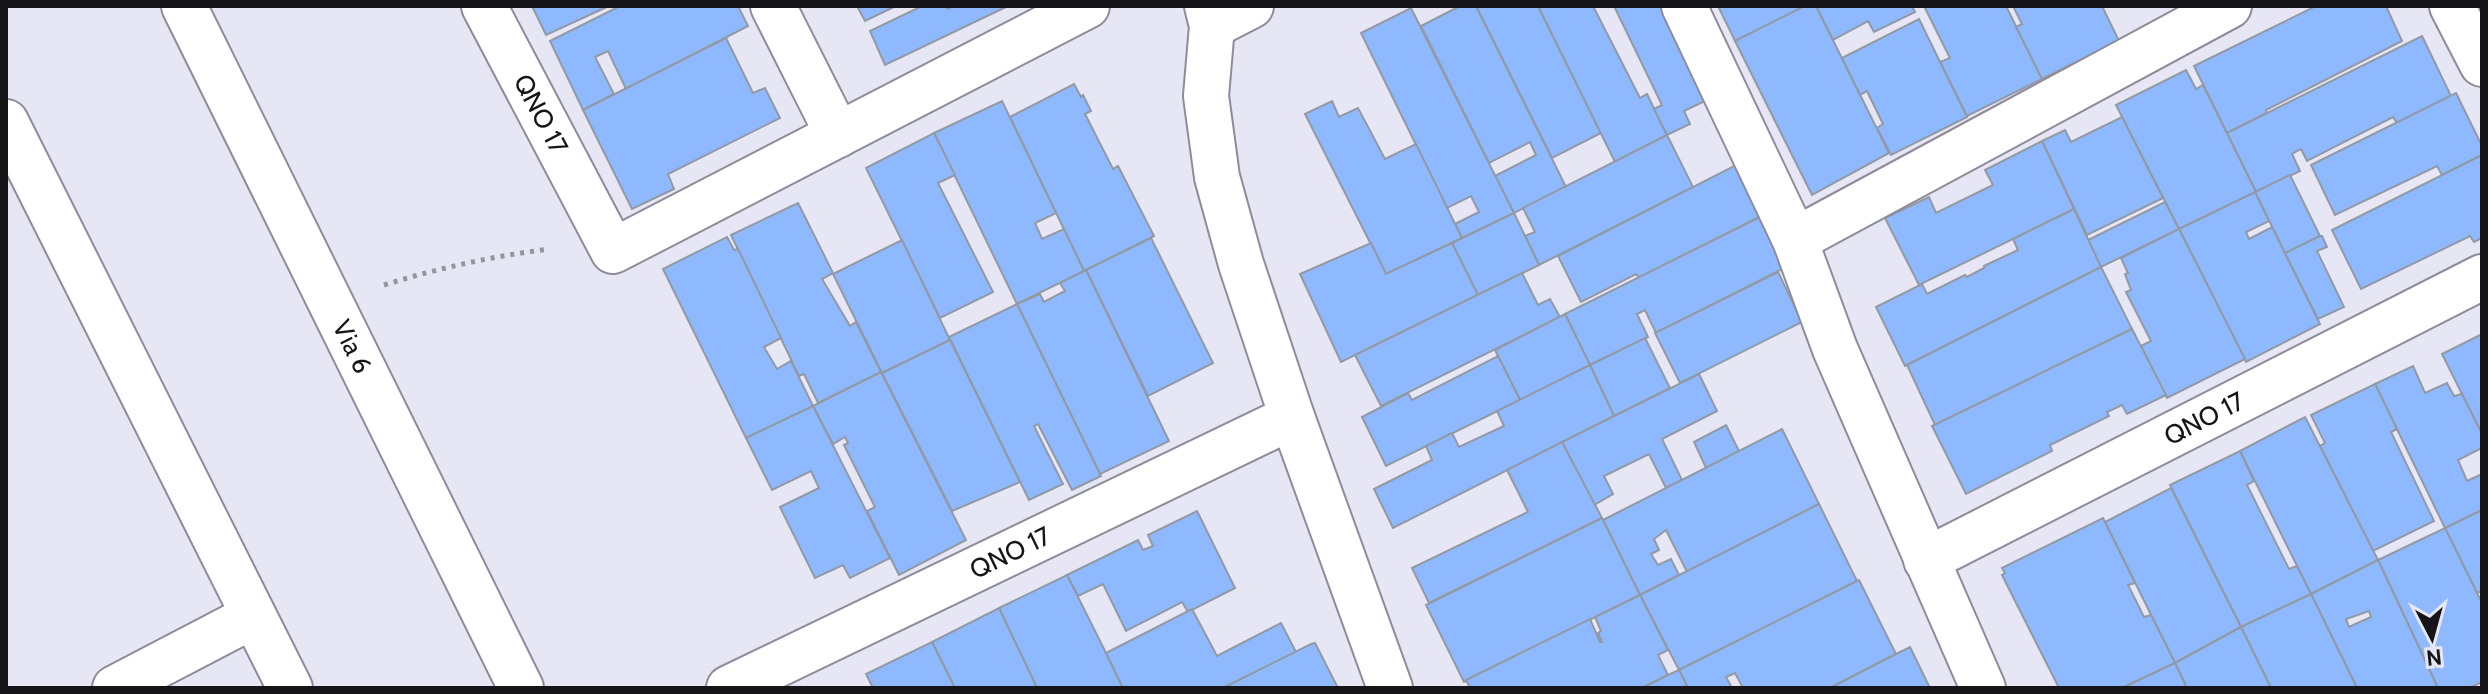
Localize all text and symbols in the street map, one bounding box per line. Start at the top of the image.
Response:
street label: QNO 17 [507,69,575,159]
street label: Via 6 [326,315,379,379]
street label: QNO 17 [2159,385,2250,452]
street label: QNO 17 [965,520,1056,586]
north arrow [2392,598,2472,678]
text: N [2425,643,2443,672]

